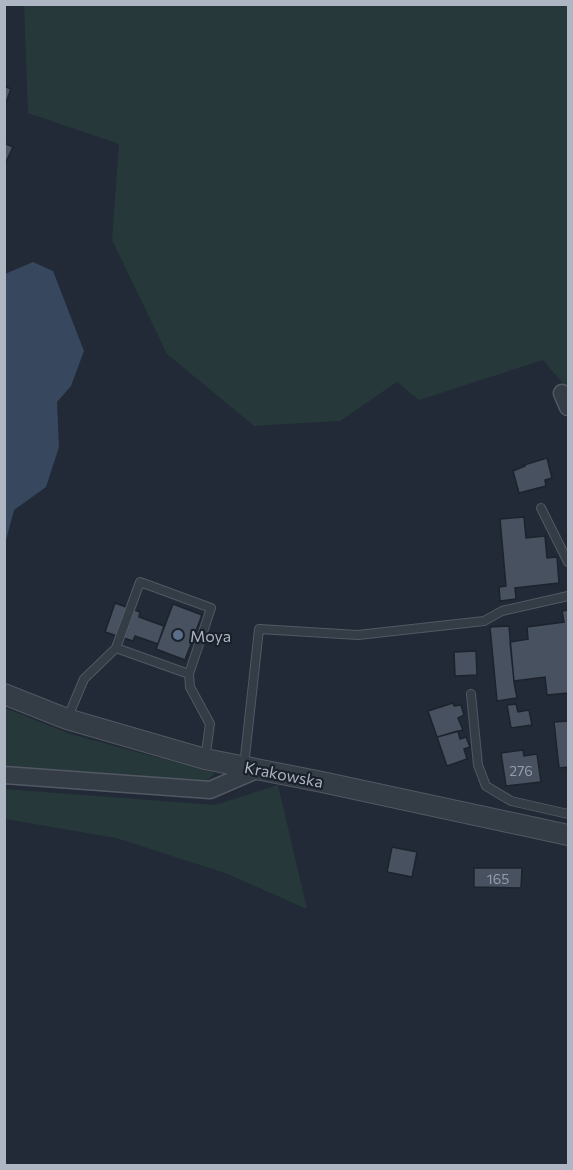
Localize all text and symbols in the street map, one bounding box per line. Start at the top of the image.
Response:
place label: Moya [190,626,231,645]
marker: Moya [171,628,185,642]
street label: Krakowska [243,757,325,791]
house number: 276 [509,762,533,779]
house number: 165 [487,870,509,887]

